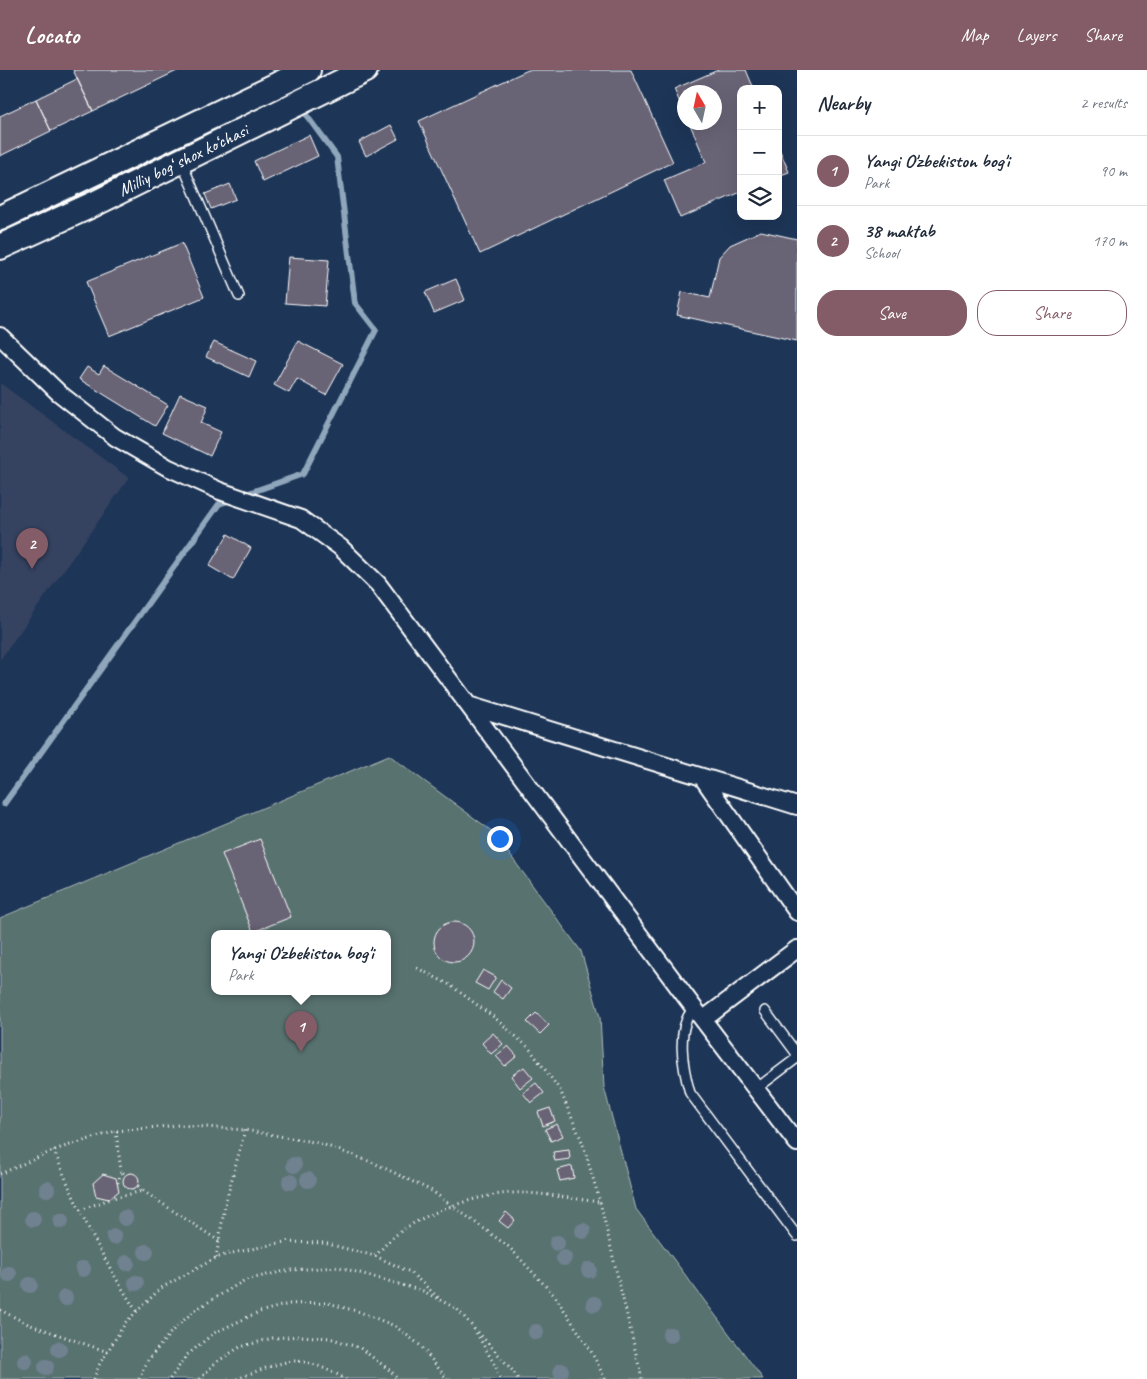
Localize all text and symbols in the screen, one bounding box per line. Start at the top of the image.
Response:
text: Locato [25,20,79,50]
text: Map [961,24,989,46]
text: Layers [1017,24,1056,46]
text: Share [1084,24,1122,46]
north arrow [677,85,722,130]
map controls [737,85,782,220]
button: + [737,85,782,130]
text: Nearby [817,90,870,116]
text: 2 results [1080,93,1127,113]
street label: Milliy bog‘ shox ko‘chasi [115,118,254,201]
button: − [737,130,782,175]
text: Yangi O'zbekiston bog'i [864,149,1009,173]
text: 1 [829,161,837,181]
text: 90 m [1100,161,1127,181]
text: Park [864,173,889,193]
button: layers [737,175,782,220]
text: 38 maktab [864,219,935,243]
text: 2 [829,231,837,251]
text: 170 m [1093,231,1127,251]
text: School [864,243,898,263]
button: Save [817,290,967,336]
button: Share [977,290,1127,336]
pin: 2 [16,528,48,569]
your location [487,826,513,852]
popup [211,930,391,995]
text: Yangi O'zbekiston bog'i [228,941,374,965]
text: Park [228,965,254,985]
pin: 1 [285,1011,317,1052]

